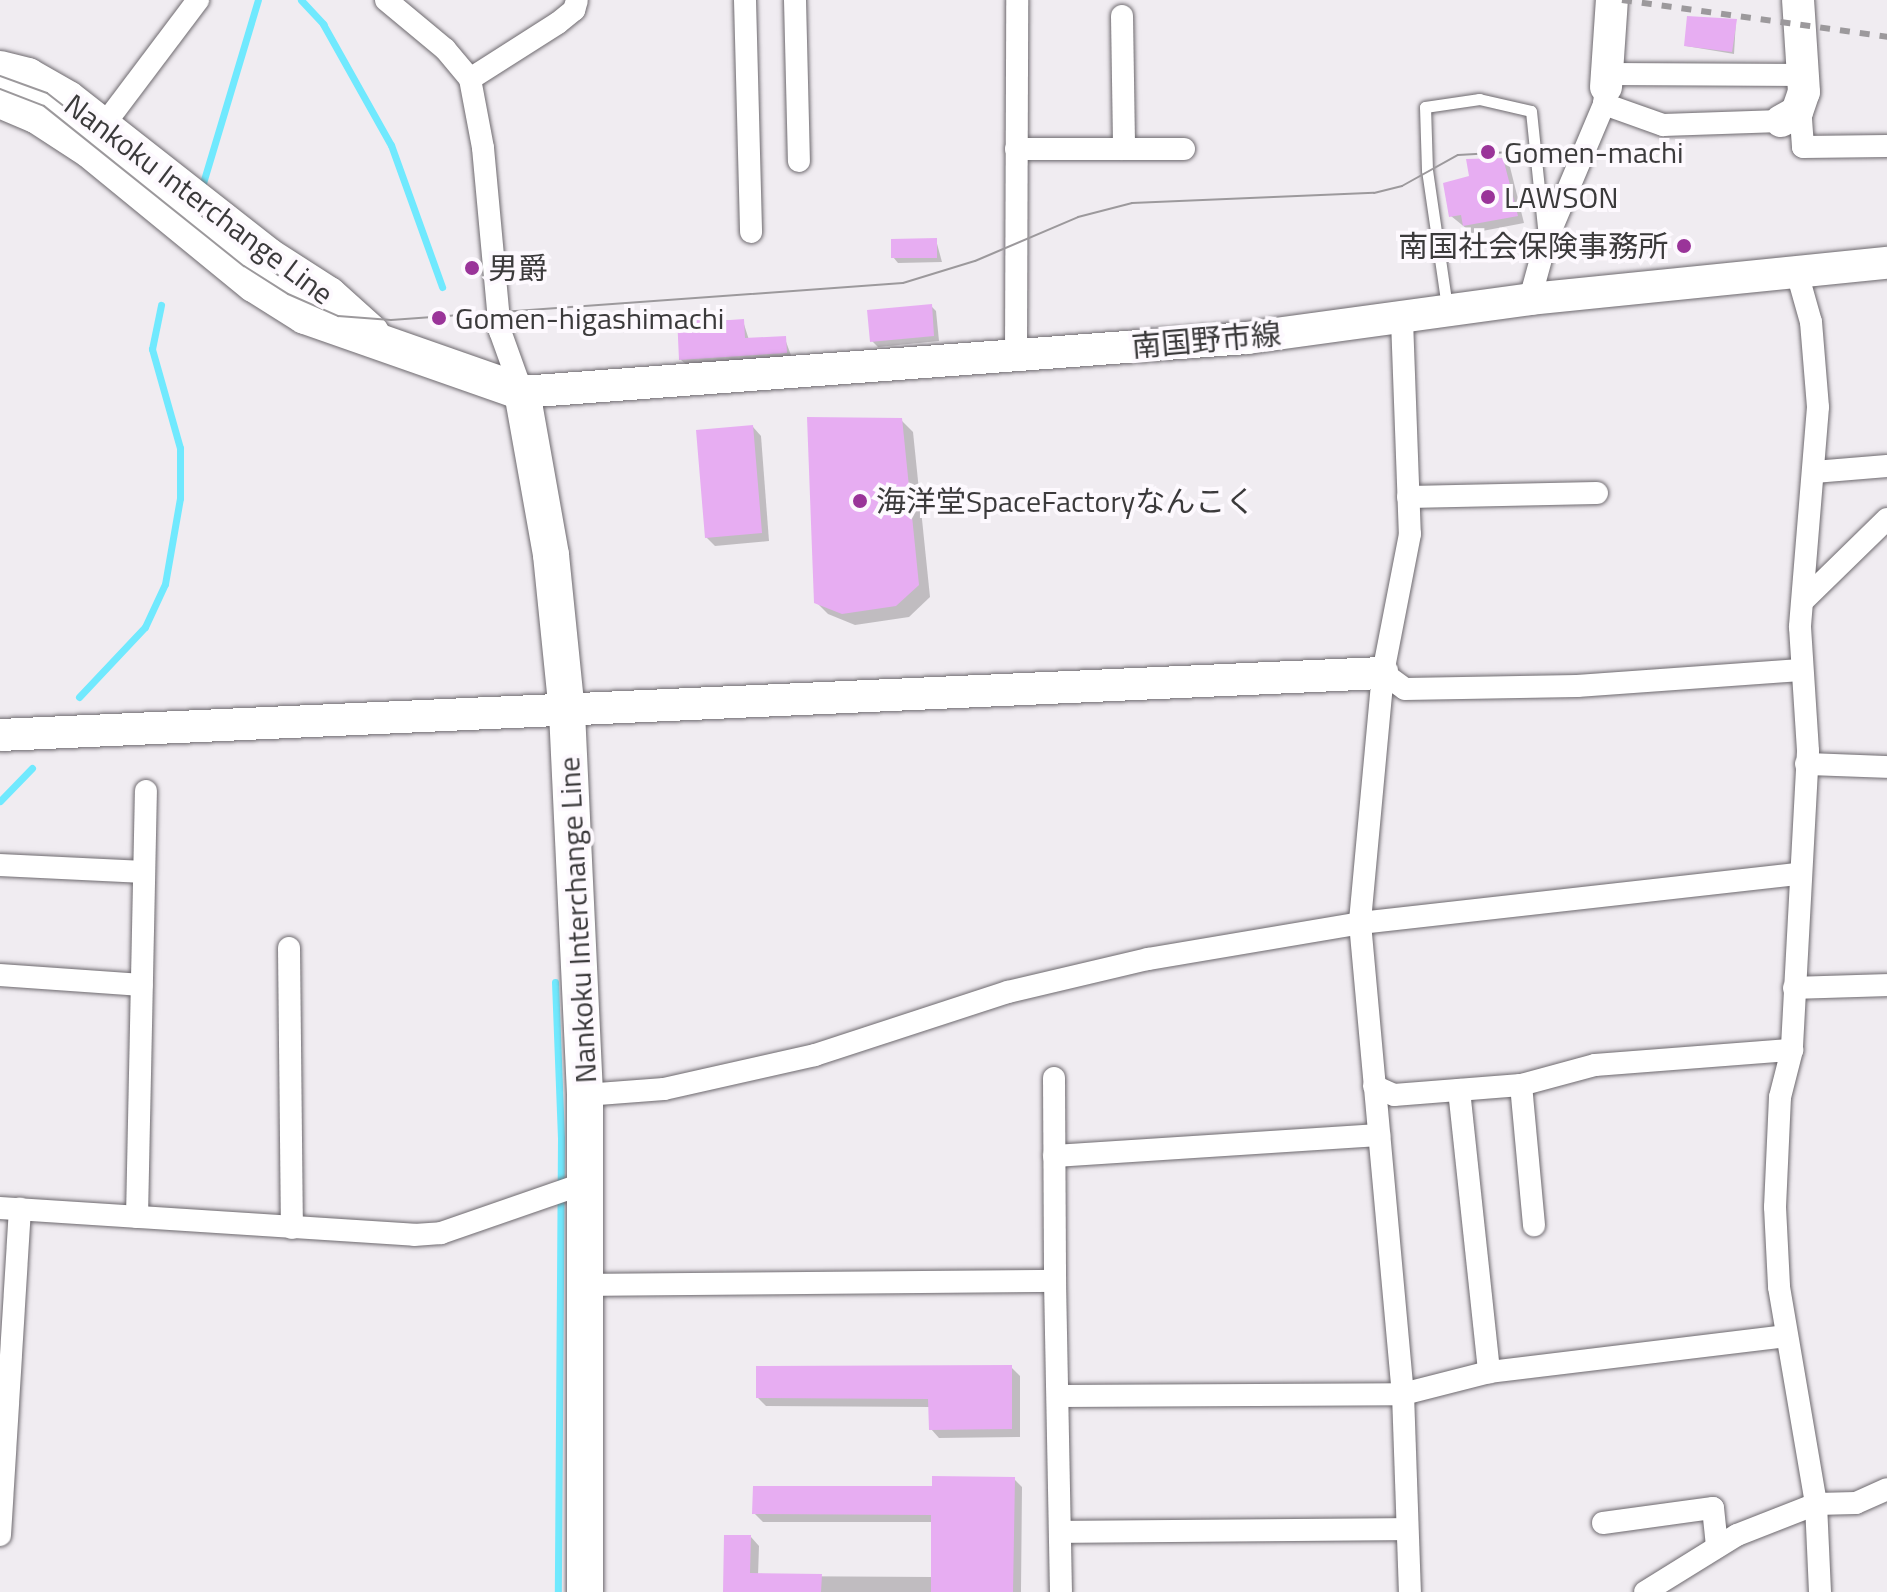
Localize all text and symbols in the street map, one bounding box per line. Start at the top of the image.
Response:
street label: Nankoku Interchange Line [58,86,340,312]
place label: Gomen-machi [1504,134,1684,170]
marker: Gomen-machi [1479,143,1497,161]
place label: LAWSON [1504,179,1619,215]
marker: LAWSON [1479,188,1497,206]
place label: 南国社会保険事務所 [1398,228,1668,264]
marker: 南国社会保険事務所 [1675,237,1693,255]
place label: 男爵 [488,250,548,286]
marker: 男爵 [463,259,481,277]
place label: Gomen-higashimachi [455,300,724,336]
marker: Gomen-higashimachi [430,309,448,327]
street label: 南国野市線 [1130,316,1282,364]
place label: 海洋堂SpaceFactoryなんこく [876,483,1255,519]
marker: 海洋堂SpaceFactoryなんこく [851,492,869,510]
street label: Nankoku Interchange Line [550,756,604,1084]

